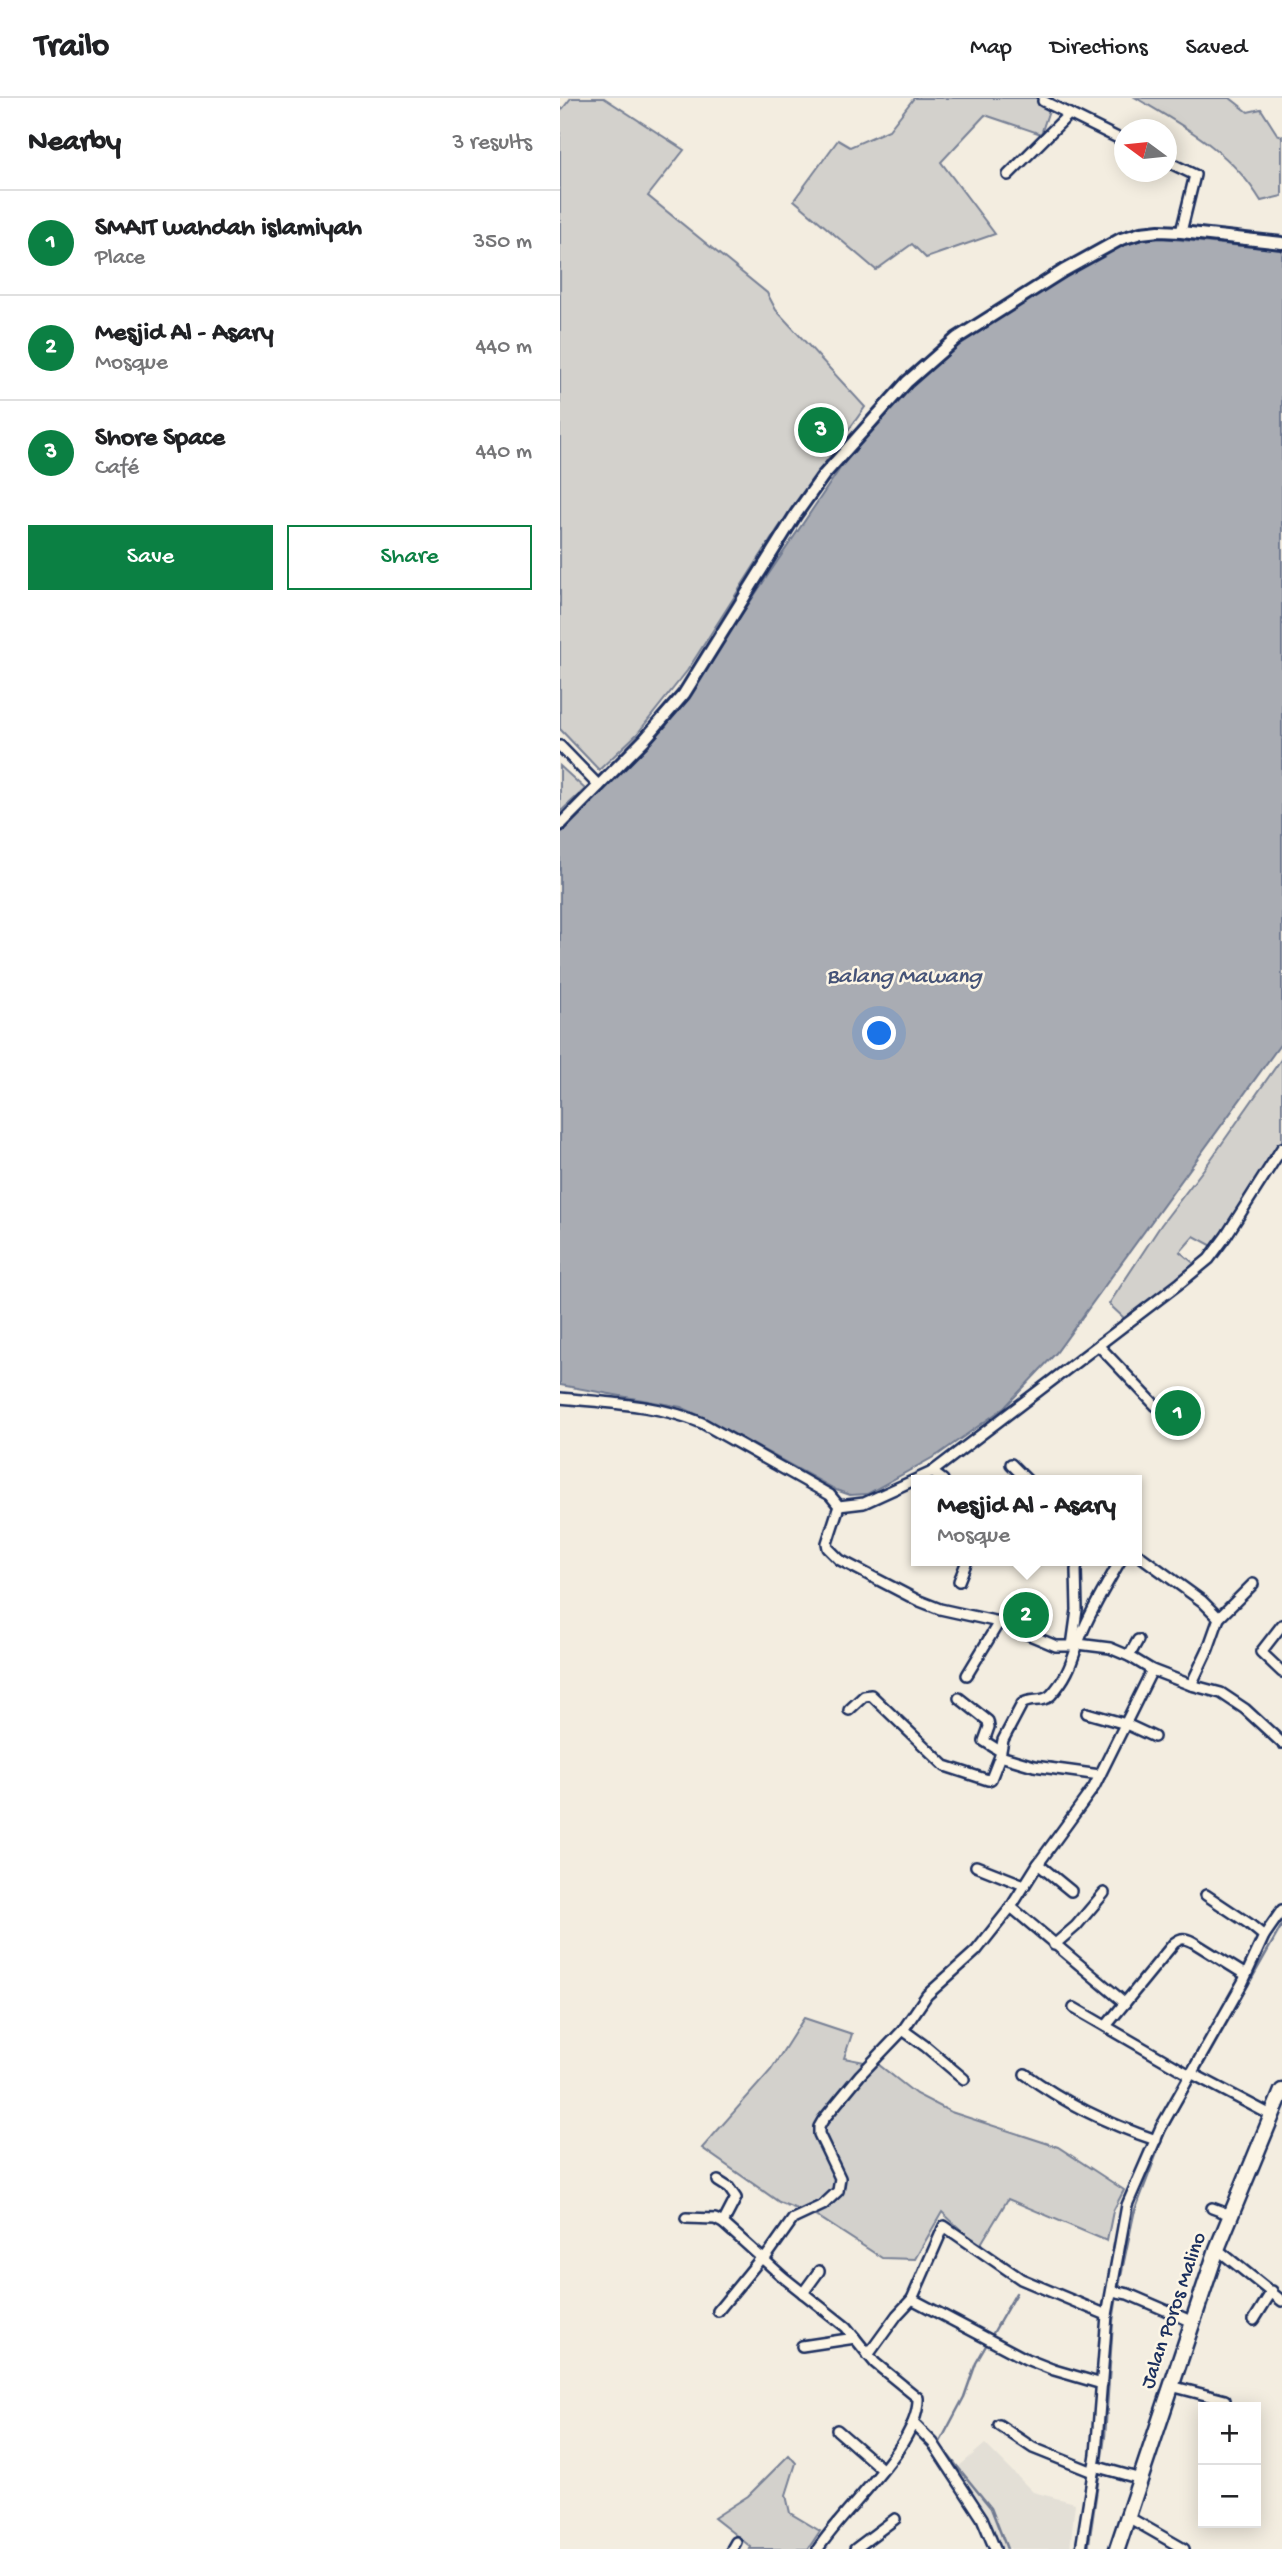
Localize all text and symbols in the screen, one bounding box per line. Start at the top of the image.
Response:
text: Trailo [35,29,109,67]
text: Map [970,34,1012,63]
text: Directions [1050,34,1148,63]
text: Saved [1186,34,1247,63]
north arrow [1114,119,1177,182]
text: Nearby [28,126,121,161]
text: 3 results [452,130,532,157]
text: SMAIT wahdah islamiyah [95,214,362,245]
text: 1 [46,229,56,256]
text: 350 m [473,229,532,256]
text: Place [95,245,145,272]
text: Mesjid Al - Asary [95,319,274,350]
text: 2 [45,334,57,361]
text: 440 m [475,334,532,361]
text: Mosque [95,350,168,377]
pin: 3 [798,404,844,456]
text: Shore Space [95,424,225,455]
text: 3 [45,439,57,466]
text: 440 m [475,439,532,466]
text: Café [95,455,139,482]
button: Save [28,525,273,590]
button: Share [287,525,532,590]
water label: Balang Mawang [826,964,983,991]
your location [862,1016,896,1050]
pin: 1 [1155,1387,1201,1439]
popup [911,1475,1142,1566]
text: Mesjid Al - Asary [937,1492,1116,1523]
text: Mosque [937,1523,1010,1550]
pin: 2 [1003,1589,1049,1641]
street label: Jalan Poros Malino [1137,2229,1214,2393]
map controls [1198,2402,1261,2528]
button: + [1198,2402,1261,2465]
button: − [1198,2465,1261,2528]

